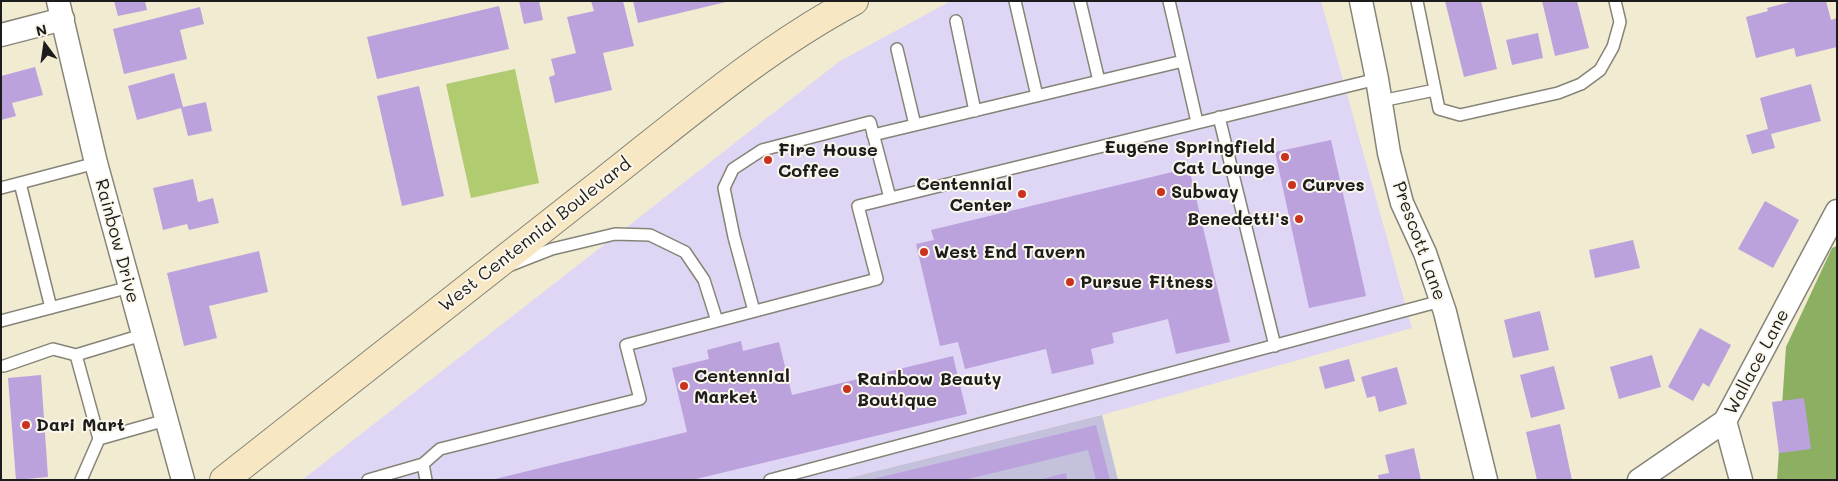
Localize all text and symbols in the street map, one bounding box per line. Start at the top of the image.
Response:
text: N [34,19,49,40]
north arrow [20,20,70,70]
place label: Eugene Springfield Cat Lounge [1104,136,1275,178]
place label: Fire House Coffee [778,139,878,182]
marker: Eugene Springfield Cat Lounge [1279,151,1291,163]
street label: West Centennial Boulevard [435,153,635,317]
marker: Fire House Coffee [762,154,774,166]
place label: Centennial Center [916,173,1012,215]
place label: Curves [1302,174,1365,196]
street label: Rainbow Drive [90,177,144,305]
marker: Curves [1286,179,1298,191]
street label: Prescott Lane [1388,179,1450,303]
place label: Subway [1171,181,1239,203]
marker: Subway [1155,186,1167,198]
marker: Centennial Center [1016,188,1028,200]
place label: Benedetti's [1187,208,1289,230]
marker: Benedetti's [1293,213,1305,225]
place label: West End Tavern [934,241,1085,263]
marker: West End Tavern [918,246,930,258]
place label: Pursue Fitness [1080,271,1213,293]
marker: Pursue Fitness [1064,276,1076,288]
street label: Wallace Lane [1720,305,1794,419]
place label: Centennial Market [694,365,790,408]
place label: Rainbow Beauty Boutique [857,368,1002,410]
marker: Centennial Market [678,380,690,392]
marker: Rainbow Beauty Boutique [841,383,853,395]
place label: Dari Mart [36,414,125,436]
marker: Dari Mart [20,419,32,431]

